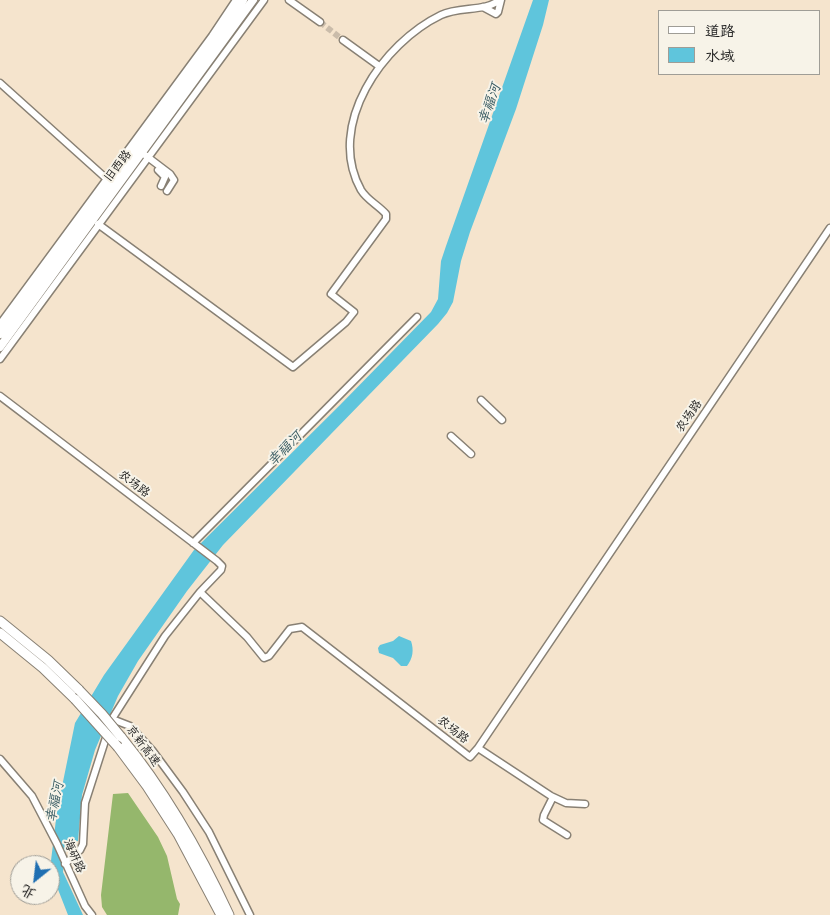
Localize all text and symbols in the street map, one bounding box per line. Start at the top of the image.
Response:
legend [658,10,820,75]
text: 道路 [705,18,735,41]
text: 水域 [705,43,735,66]
water label: 幸福河 [475,81,505,127]
street label: 旧西路 [101,147,135,185]
street label: 农场路 [673,397,705,435]
water label: 幸福河 [264,428,306,470]
street label: 农场路 [115,467,153,501]
street label: 农场路 [434,713,472,747]
street label: 京新高速 [123,722,163,770]
water label: 幸福河 [42,780,68,824]
street label: 海研路 [60,837,88,875]
north arrow [10,855,60,905]
text: 北 [17,880,39,905]

